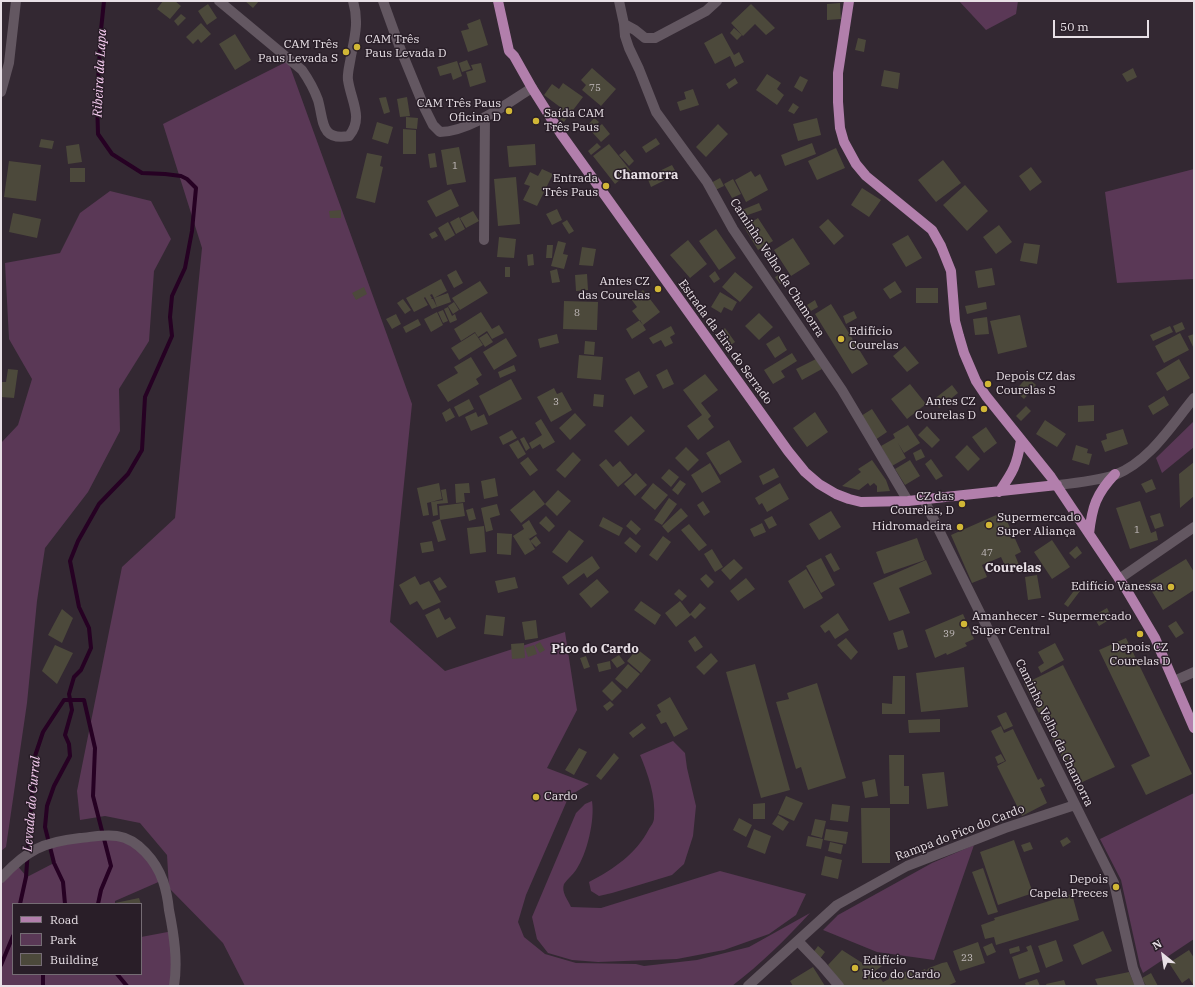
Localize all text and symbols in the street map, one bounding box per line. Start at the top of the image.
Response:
scale bar [1055,12,1151,38]
text: 50 m [1060,19,1089,34]
water label: Ribeira da Lapa [90,28,110,118]
place label: CAM Três Paus Levada D [365,33,446,61]
place label: CAM Três Paus Levada S [258,38,338,66]
marker: CAM Três Paus Levada D [352,42,362,52]
marker: CAM Três Paus Levada S [341,47,351,57]
house number: 75 [589,82,601,94]
place label: CAM Três Paus Oficina D [417,97,501,125]
marker: CAM Três Paus Oficina D [504,106,514,116]
place label: Saída CAM Três Paus [544,107,604,135]
marker: Saída CAM Três Paus [531,116,541,126]
house number: 1 [452,160,458,172]
district label: Chamorra [614,167,678,183]
place label: Entrada Três Paus [543,172,598,200]
marker: Entrada Três Paus [601,181,611,191]
street label: Caminho Velho da Chamorra [727,196,827,340]
place label: Antes CZ das Courelas [578,275,650,303]
street label: Estrada da Eira do Serrado [675,277,775,407]
marker: Antes CZ das Courelas [653,284,663,294]
house number: 8 [574,307,580,319]
place label: Edifício Courelas [849,325,899,353]
marker: Edifício Courelas [836,334,846,344]
place label: Depois CZ das Courelas S [996,370,1075,398]
marker: Depois CZ das Courelas S [983,379,993,389]
place label: Antes CZ Courelas D [915,395,976,423]
house number: 3 [553,396,559,408]
marker: Antes CZ Courelas D [979,404,989,414]
place label: CZ das Courelas, D [890,490,954,518]
marker: CZ das Courelas, D [957,499,967,509]
place label: Supermercado Super Aliança [997,511,1081,539]
place label: Hidromadeira [872,520,952,534]
marker: Supermercado Super Aliança [984,520,994,530]
marker: Hidromadeira [955,522,965,532]
house number: 1 [1134,524,1140,536]
house number: 47 [981,547,993,559]
district label: Courelas [985,560,1041,576]
place label: Edifício Vanessa [1071,580,1163,594]
marker: Edifício Vanessa [1166,582,1176,592]
place label: Amanhecer - Supermercado Super Central [972,610,1132,638]
marker: Amanhecer - Supermercado Super Central [959,619,969,629]
house number: 39 [943,628,955,640]
marker: Depois CZ Courelas D [1135,629,1145,639]
district label: Pico do Cardo [551,641,639,657]
place label: Depois CZ Courelas D [1110,641,1170,669]
street label: Caminho Velho da Chamorra [1012,657,1096,809]
water label: Levada do Curral [20,756,44,852]
place label: Cardo [544,790,578,804]
marker: Cardo [531,792,541,802]
street label: Rampa do Pico do Cardo [893,802,1027,864]
place label: Depois Capela Preces [1029,873,1108,901]
marker: Depois Capela Preces [1111,882,1121,892]
legend [12,903,142,975]
text: Road [50,912,79,927]
text: Park [50,932,76,947]
north arrow [1143,935,1183,975]
text: N [1150,936,1164,953]
text: Building [50,952,98,967]
house number: 23 [961,952,973,964]
place label: Edifício Pico do Cardo [863,954,940,982]
marker: Edifício Pico do Cardo [850,963,860,973]

